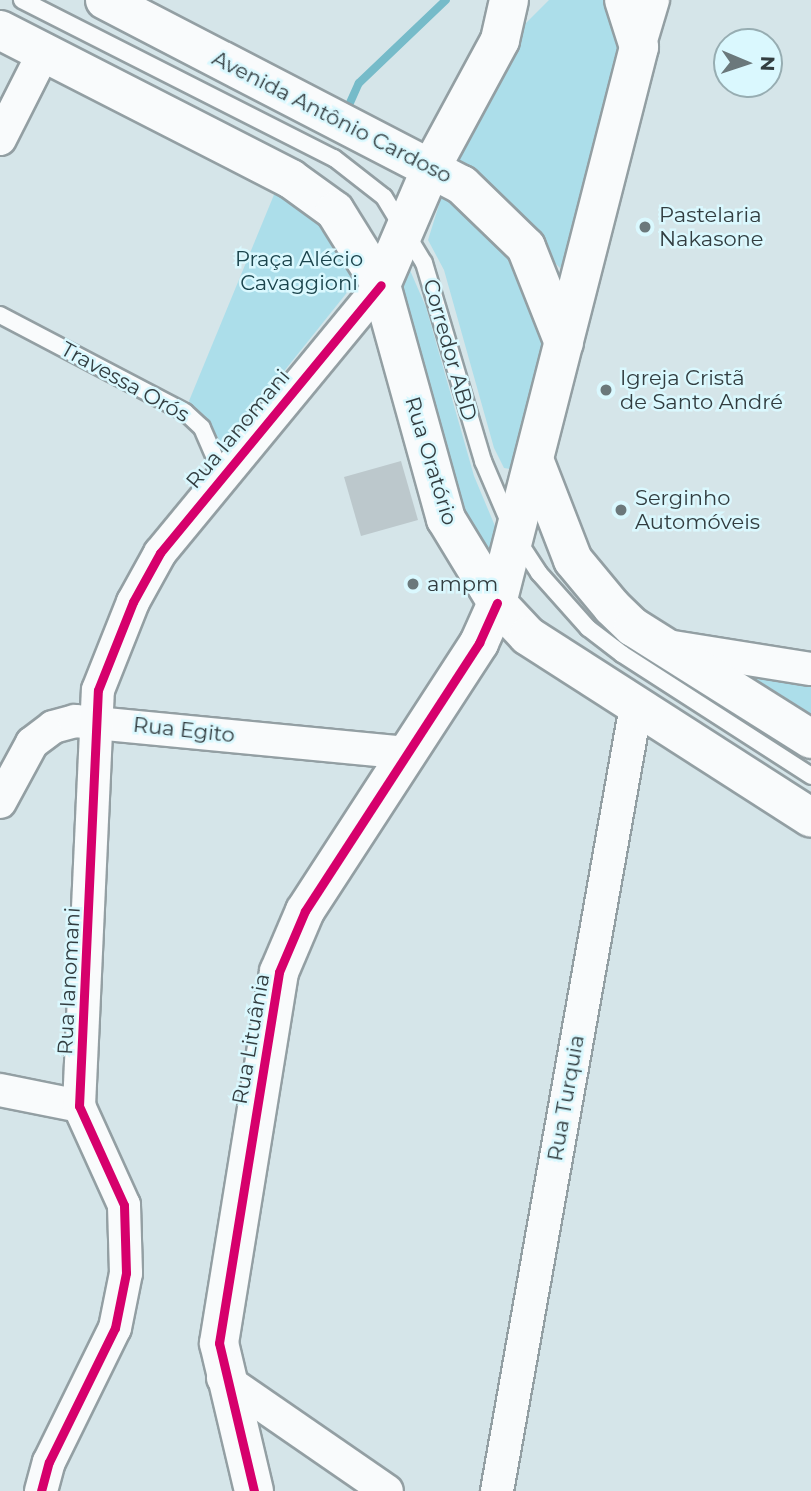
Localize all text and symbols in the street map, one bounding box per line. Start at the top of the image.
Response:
north arrow [713,28,783,98]
street label: Avenida Antônio Cardoso [208,46,456,188]
text: N [756,56,779,72]
place label: Pastelaria Nakasone [659,202,763,252]
marker: Pastelaria Nakasone [637,219,653,235]
park label: Praça Alécio Cavaggioni [235,246,363,296]
street label: Corredor ABD [418,276,482,424]
street label: Travessa Orós [56,336,194,428]
street label: Rua Ianomani [181,364,295,494]
place label: Igreja Cristã de Santo André [620,365,783,415]
marker: Igreja Cristã de Santo André [598,382,614,398]
street label: Rua Oratório [399,394,463,528]
place label: Serginho Automóveis [635,485,760,535]
marker: Serginho Automóveis [613,502,629,518]
place label: ampm [427,571,498,597]
marker: ampm [405,576,421,592]
street label: Rua Egito [132,712,236,748]
street label: Rua Ianomani [53,907,85,1055]
street label: Rua Lituânia [227,972,275,1106]
street label: Rua Turquia [543,1033,589,1163]

